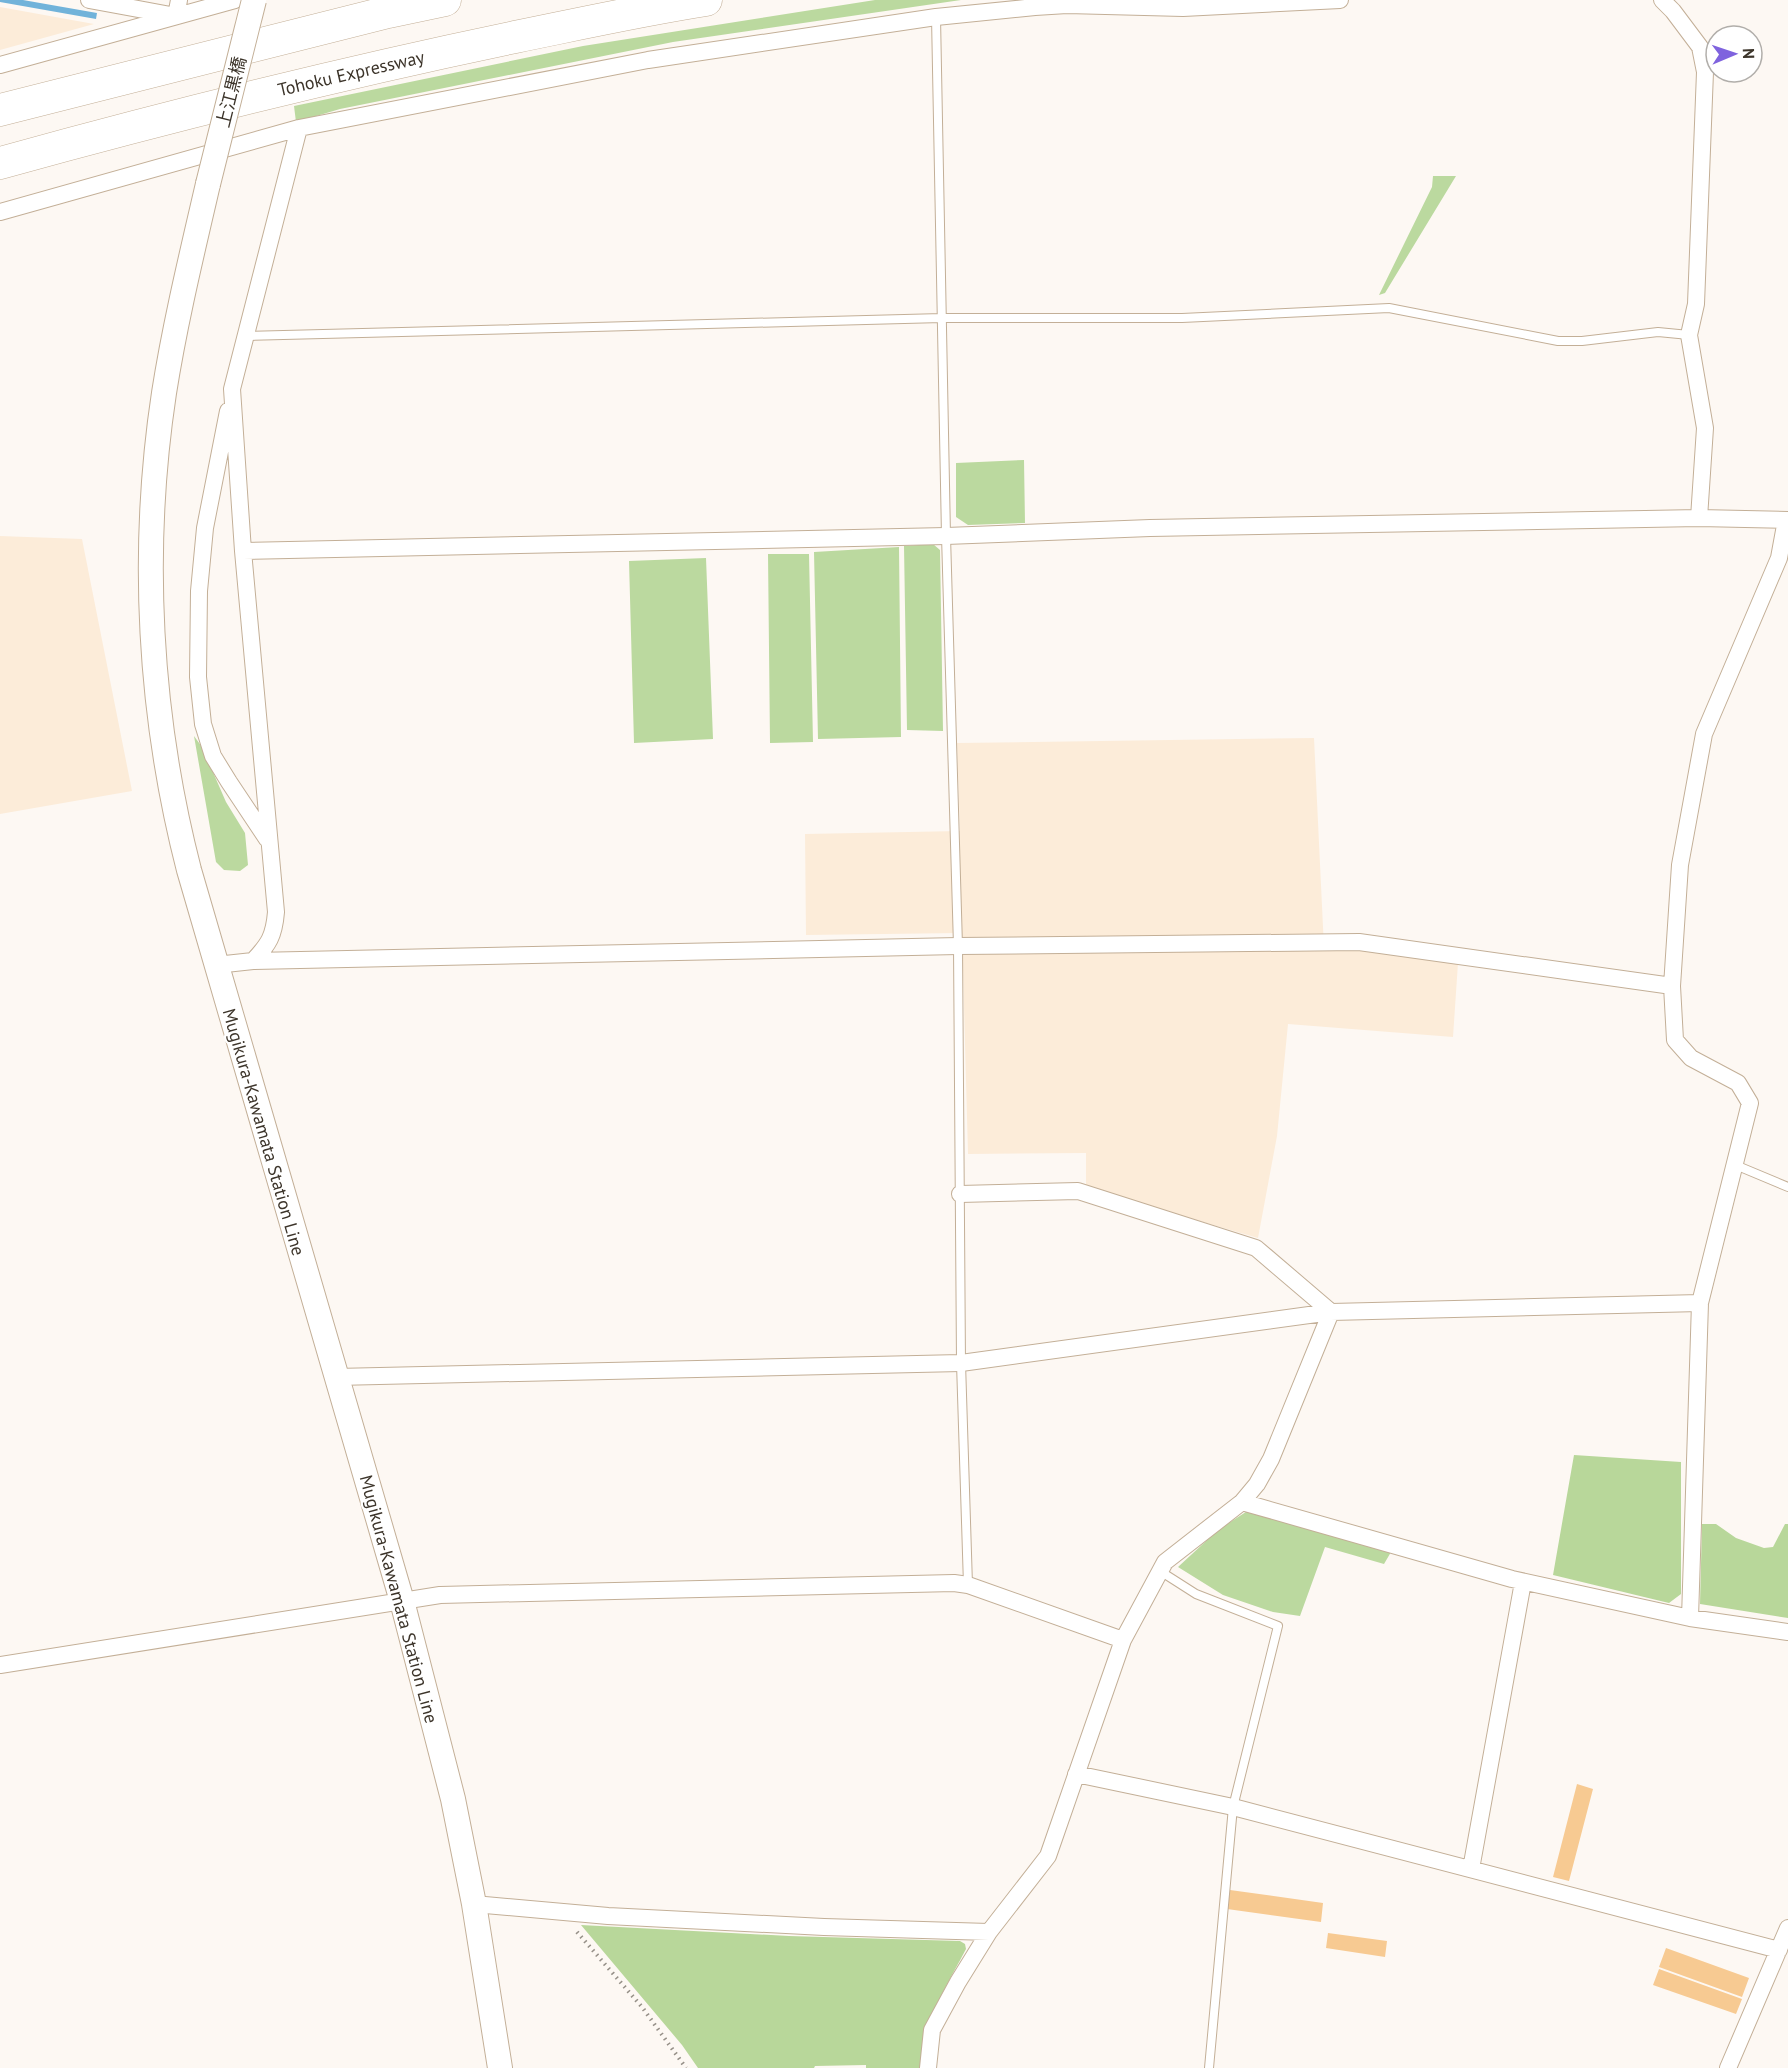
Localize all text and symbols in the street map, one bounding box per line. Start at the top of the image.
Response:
north arrow [1704,24,1764,84]
street label: Tohoku Expressway [276,45,427,101]
text: N [1739,48,1759,59]
street label: 上江黒橋 [211,54,251,130]
street label: Mugikura-Kawamata Station Line [218,1006,310,1258]
street label: Mugikura-Kawamata Station Line [355,1472,443,1726]

